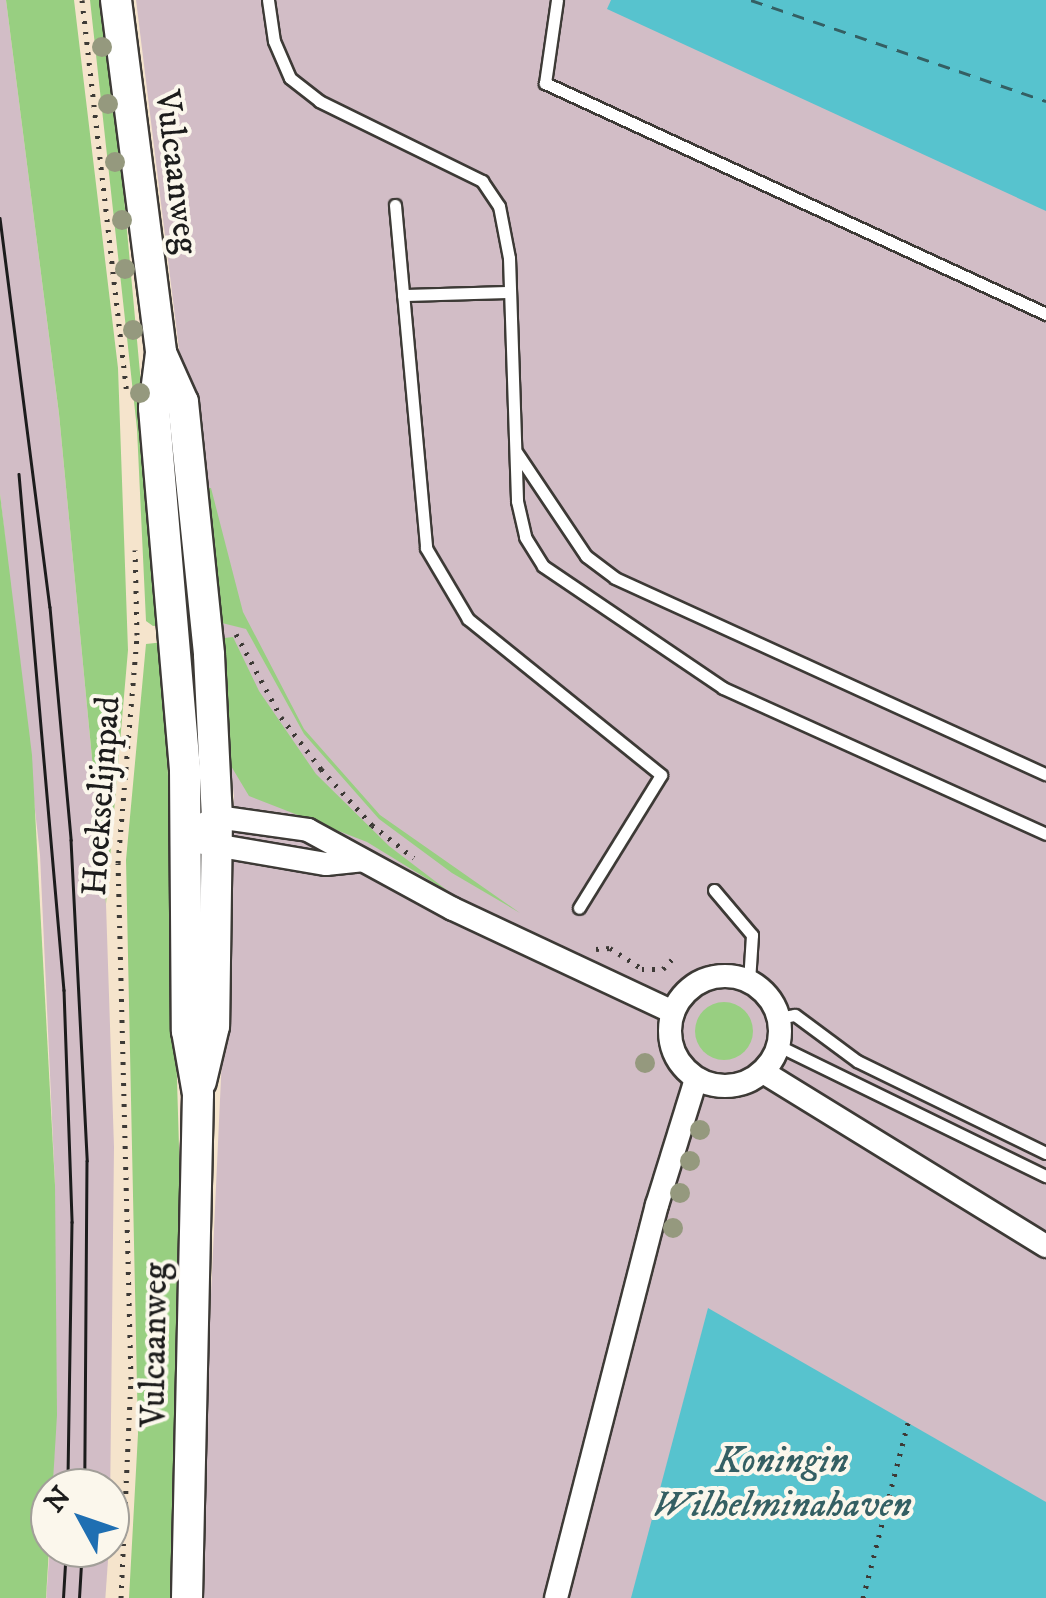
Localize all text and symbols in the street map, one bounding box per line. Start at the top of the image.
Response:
street label: Vulcaanweg [145,88,207,256]
street label: Hoekselijnpad [74,695,130,897]
street label: Vulcaanweg [133,1262,177,1428]
water label: Koningin Wilhelminahaven [652,1439,912,1528]
north arrow [30,1468,130,1568]
text: N [37,1480,79,1520]

